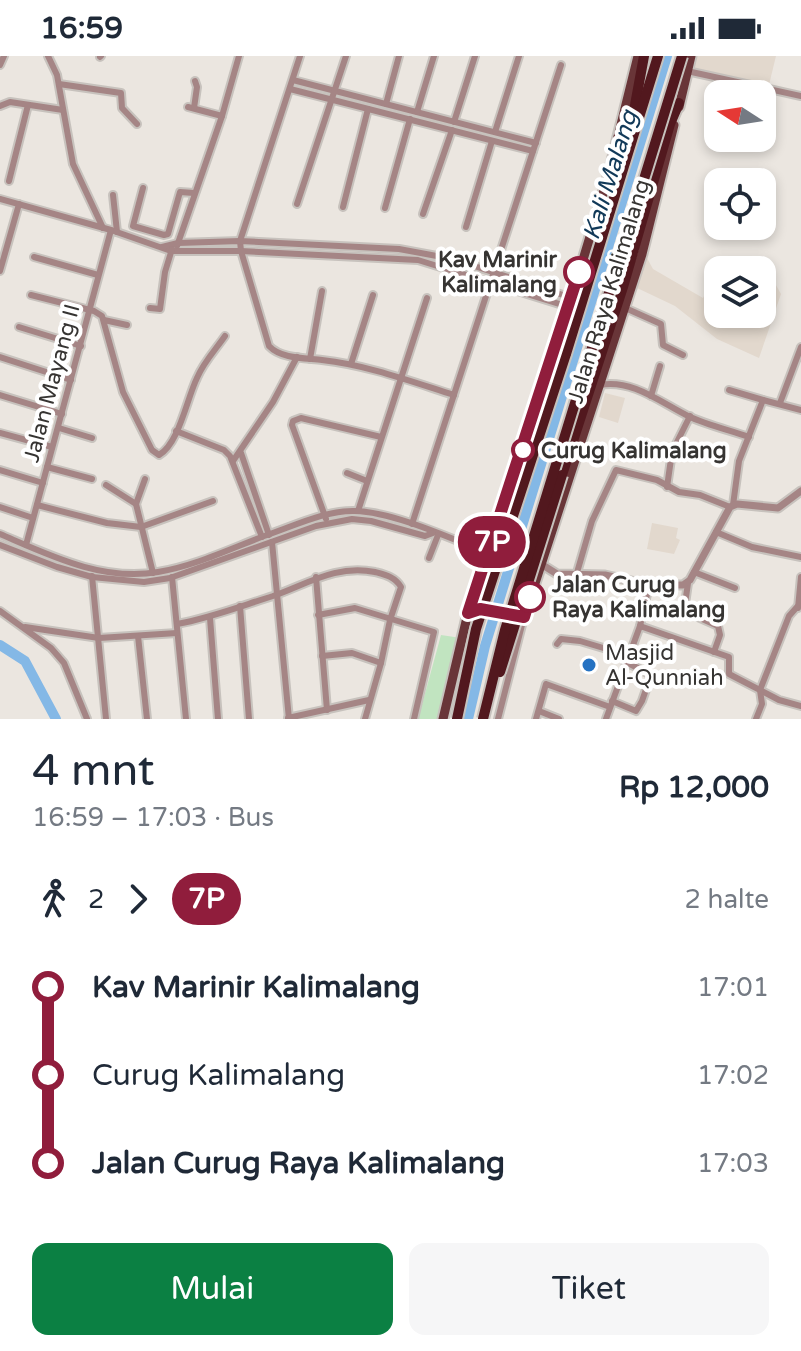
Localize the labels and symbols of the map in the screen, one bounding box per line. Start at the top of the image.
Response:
north arrow [704,80,776,152]
water label: Kali Malang [577,105,644,243]
street label: Jalan Raya Kalimalang [562,176,655,406]
place label: Kav Marinir Kalimalang [438,247,558,298]
marker: Kav Marinir Kalimalang [564,257,594,287]
street label: Jalan Mayang II [18,301,86,465]
place label: Curug Kalimalang [541,438,727,464]
marker: Curug Kalimalang [512,439,534,461]
line badge: 7P [456,516,528,568]
place label: Jalan Curug Raya Kalimalang [551,572,725,623]
marker: Jalan Curug Raya Kalimalang [515,582,545,612]
place label: Masjid Al-Qunniah [605,640,724,691]
marker: Masjid Al-Qunniah [580,656,598,674]

